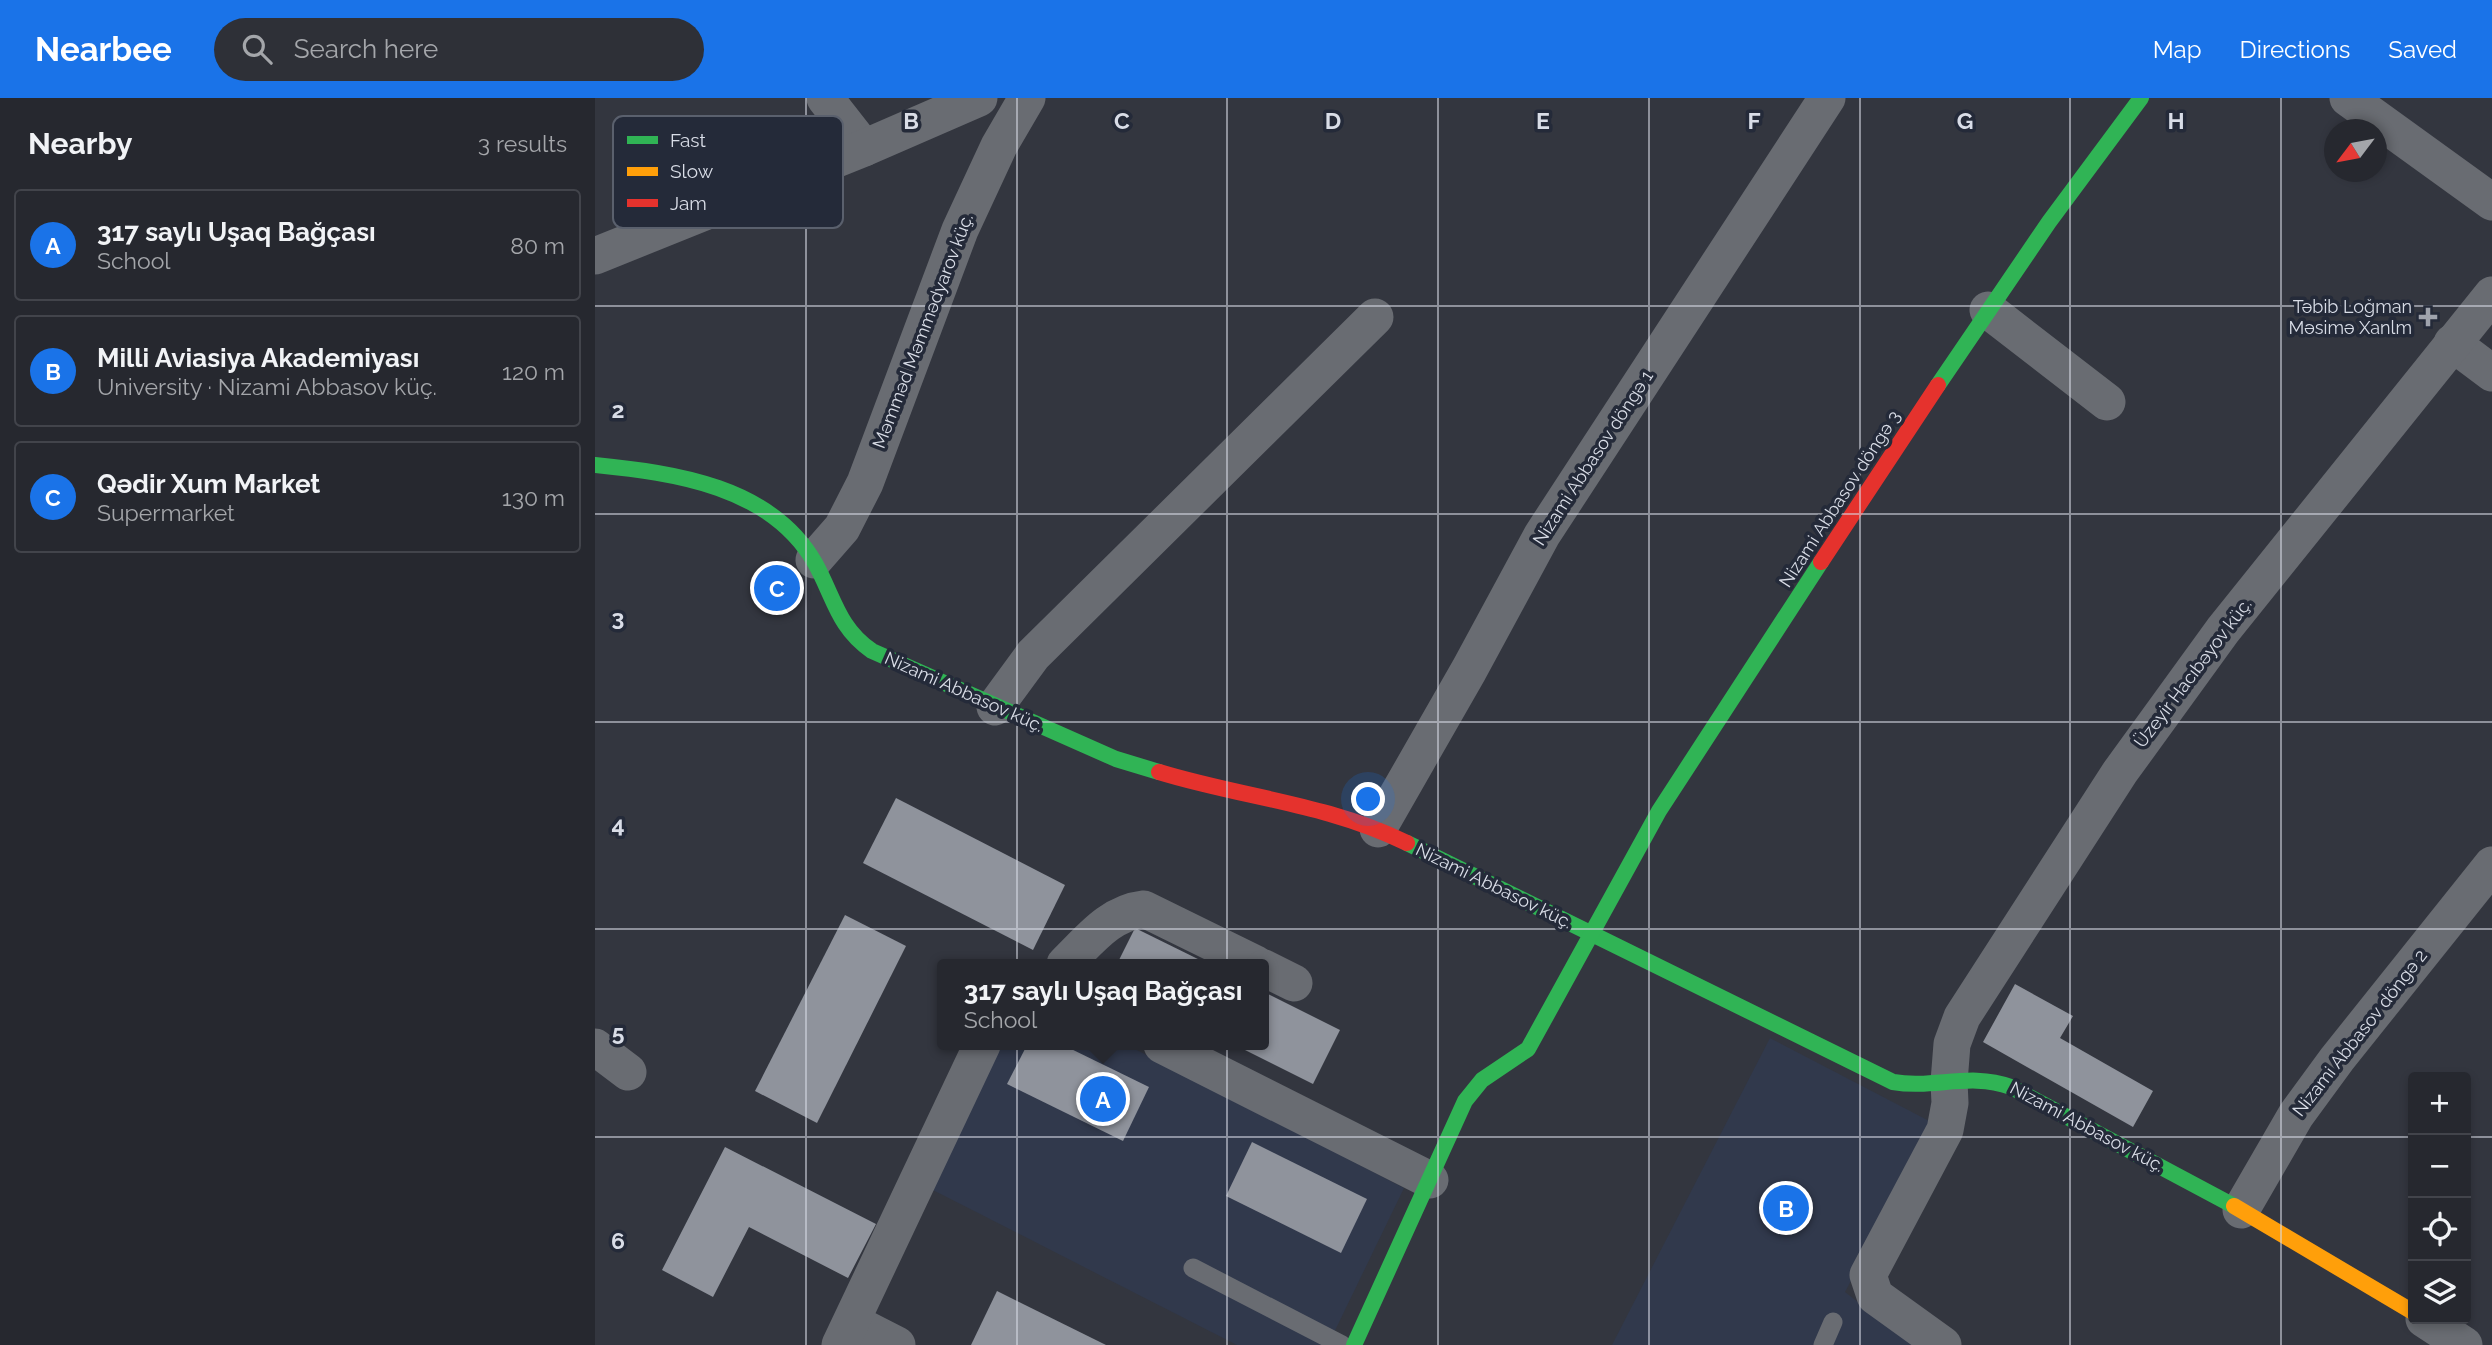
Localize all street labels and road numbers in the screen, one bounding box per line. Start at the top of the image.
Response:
street label: Məmməd Məmmədyarov küç. [868,210,977,451]
street label: Nizami Abbasov döngə 1 [1528,366,1657,549]
street label: Nizami Abbasov döngə 3 [1775,407,1905,591]
street label: Üzeyir Hacıbəyov küç. [2130,594,2256,752]
street label: Nizami Abbasov küç. [882,647,1047,736]
street label: Nizami Abbasov küç. [1413,839,1576,933]
street label: Nizami Abbasov döngə 2 [2288,945,2431,1120]
street label: Nizami Abbasov küç. [2007,1077,2168,1176]

